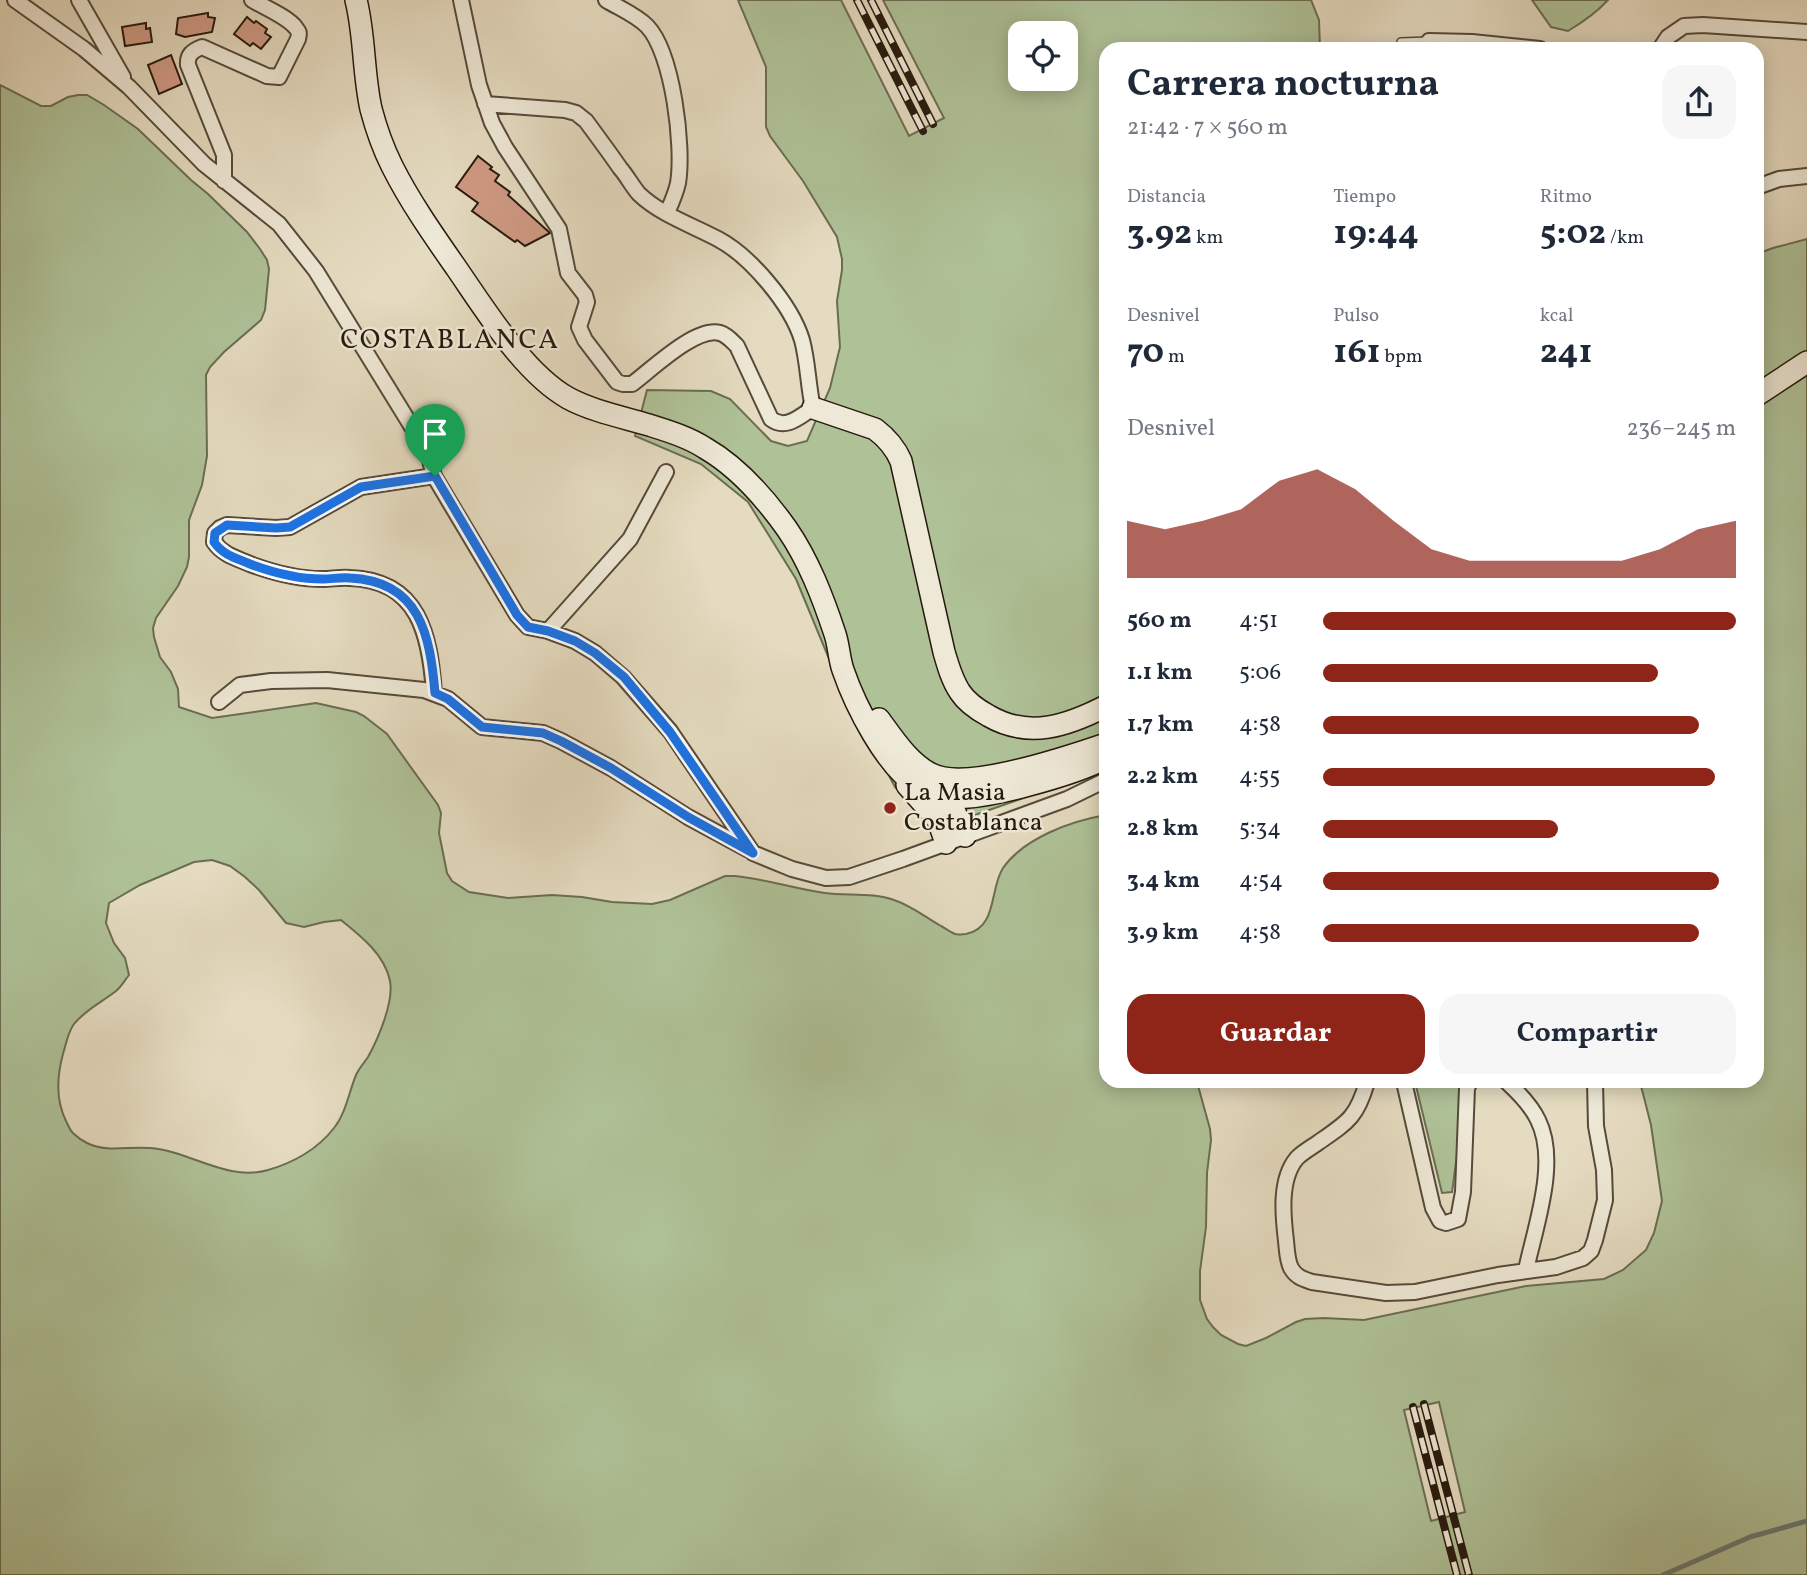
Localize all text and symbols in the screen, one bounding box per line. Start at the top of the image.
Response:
map controls [1008,21,1078,91]
button: locate [1008,21,1078,91]
text: Carrera nocturna [1127,59,1439,112]
button: share [1662,65,1736,139]
text: 21:42 · 7 × 560 m [1127,112,1288,144]
text: Distancia [1127,184,1206,210]
text: Tiempo [1333,184,1396,210]
text: Ritmo [1540,184,1592,210]
text: 3.92 [1127,210,1192,258]
text: 19:44 [1333,210,1419,258]
text: 5:02 [1540,210,1606,258]
text: km [1192,225,1223,251]
text: /km [1606,225,1644,251]
text: Desnivel [1127,303,1200,329]
text: Pulso [1333,303,1379,329]
text: kcal [1540,303,1573,329]
district label: COSTABLANCA [340,321,560,360]
text: 70 [1127,329,1164,377]
text: 161 [1333,329,1381,377]
text: 241 [1540,329,1593,377]
text: m [1164,344,1185,370]
text: bpm [1381,344,1423,370]
pin [405,404,465,476]
text: Desnivel [1127,413,1215,445]
text: 236–245 m [1626,413,1736,445]
icon: arrive [416,415,454,453]
text: 560 m [1127,605,1192,637]
text: 4:51 [1239,605,1278,637]
text: 1.1 km [1127,657,1193,689]
text: 5:06 [1239,657,1281,689]
text: 1.7 km [1127,709,1194,741]
text: 4:58 [1239,709,1281,741]
text: 2.2 km [1127,761,1198,793]
text: 4:55 [1239,761,1280,793]
place label: La Masia Costablanca [904,775,1043,841]
marker: La Masia Costablanca [882,800,898,816]
text: 2.8 km [1127,813,1199,845]
text: 5:34 [1239,813,1281,845]
text: 3.4 km [1127,865,1200,897]
text: 4:54 [1239,865,1283,897]
text: 3.9 km [1127,917,1199,949]
text: 4:58 [1239,917,1281,949]
button: Guardar [1127,994,1425,1074]
button: Compartir [1439,994,1736,1074]

